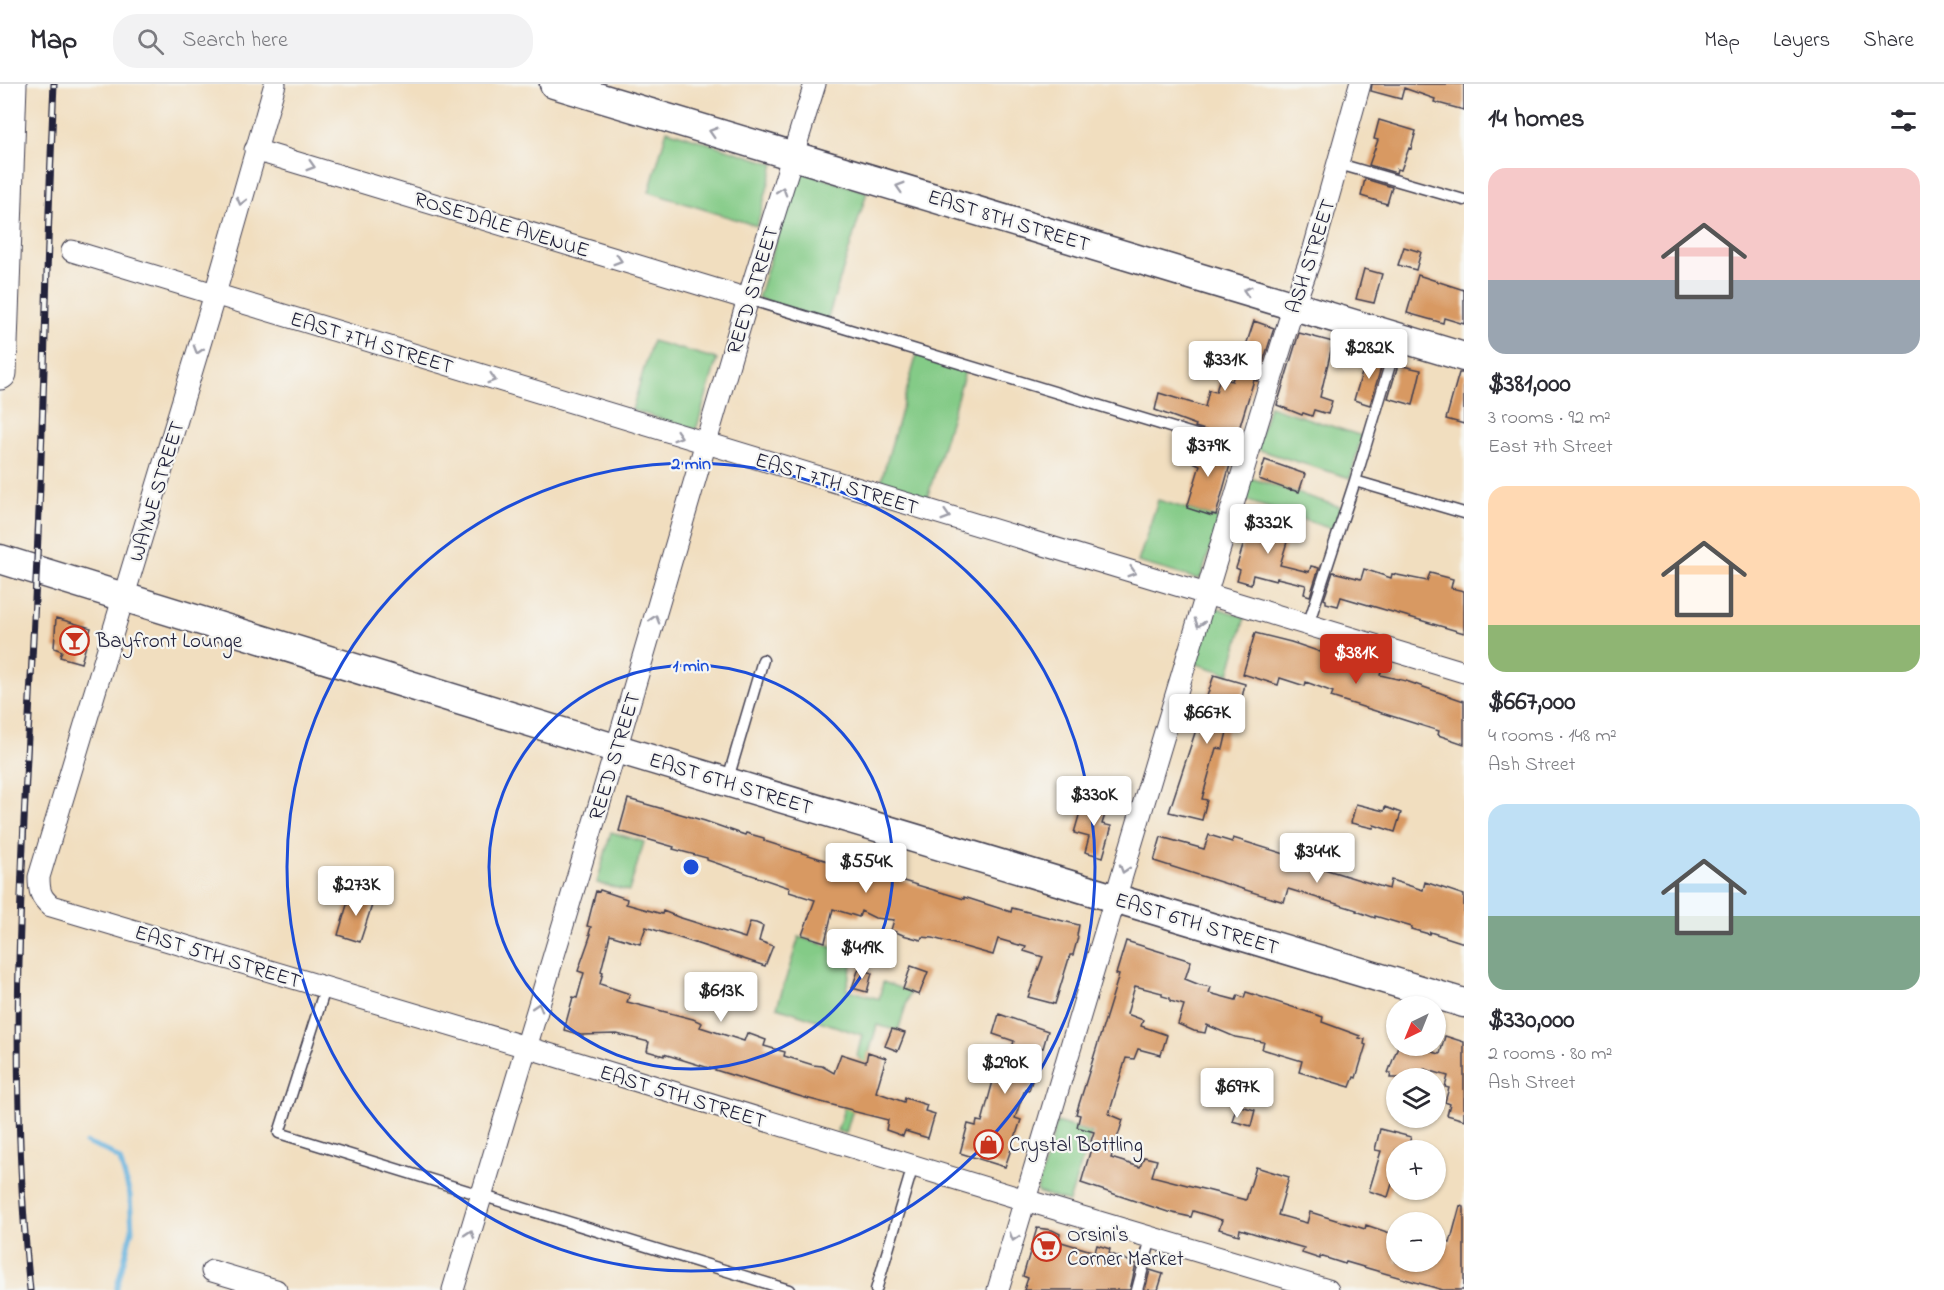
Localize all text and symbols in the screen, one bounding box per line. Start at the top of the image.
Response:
search box [113,14,533,68]
text: Map [30,21,77,62]
icon: search [134,25,167,58]
text: Search here [182,25,288,57]
text: Map [1704,26,1740,56]
text: Layers [1773,26,1830,56]
text: Share [1863,26,1914,56]
text: 14 homes [1488,101,1584,139]
icon: filters [1887,104,1920,137]
one-way arrow [708,127,719,139]
one-way arrow [305,159,316,172]
one-way arrow [895,182,906,194]
street label: EAST 8TH STREET [924,183,1093,261]
street label: ROSEDALE AVENUE [410,185,593,267]
one-way arrow [775,186,787,197]
one-way arrow [236,195,248,206]
street label: ASH STREET [1279,196,1344,318]
icon: home [1650,207,1758,315]
street label: REED STREET [720,223,788,358]
one-way arrow [612,253,623,265]
one-way arrow [1243,286,1253,298]
street label: EAST 7TH STREET [286,305,457,383]
pin: $282K [1327,329,1411,380]
text: $282K [1344,334,1394,363]
pin: $331K [1183,341,1267,392]
one-way arrow [193,344,205,355]
text: $331K [1203,346,1247,375]
text: $381,000 [1488,366,1571,404]
one-way arrow [486,372,497,384]
text: 3 rooms · 92 m² [1488,404,1611,433]
street label: WAYNE STREET [122,418,194,566]
pin: $379K [1166,427,1250,478]
one-way arrow [672,429,683,441]
text: $379K [1186,432,1230,461]
text: East 7th Street [1488,433,1613,462]
street label: EAST 7TH STREET [751,446,922,524]
text: 2 min [670,452,711,478]
pin: $332K [1226,504,1310,555]
one-way arrow [940,509,950,521]
text: $332K [1244,509,1292,538]
icon: home [1650,525,1758,633]
one-way arrow [1126,565,1137,577]
one-way arrow [648,614,660,625]
one-way arrow [1194,617,1206,628]
bar icon: Bayfront Lounge [59,624,91,656]
place label: Bayfront Lounge [95,627,243,659]
pin: $381K [1314,634,1398,685]
text: $381K [1334,639,1378,668]
text: 1 min [673,654,709,680]
text: $667,000 [1488,684,1576,722]
street label: REED STREET [582,689,650,824]
pin: $667K [1165,694,1249,745]
text: $667K [1183,699,1231,728]
text: 4 rooms · 148 m² [1488,722,1617,751]
street label: EAST 6TH STREET [645,746,816,824]
text: Ash Street [1488,751,1575,780]
pin: $330K [1052,776,1136,827]
text: $330K [1071,781,1117,810]
pin: $344K [1275,833,1359,884]
text: $344K [1294,838,1340,867]
pin: $554K [824,843,908,894]
icon: home [1650,843,1758,951]
text: $554K [840,848,892,877]
centre of rings [681,857,701,877]
one-way arrow [1119,863,1131,874]
pin: $273K [314,866,398,917]
text: $273K [332,871,380,900]
street label: EAST 6TH STREET [1111,886,1282,964]
street label: EAST 5TH STREET [131,918,304,997]
pin: $419K [820,929,904,980]
text: $419K [841,934,883,963]
pin: $613K [679,972,763,1023]
text: $613K [698,977,744,1006]
north arrow [1386,996,1446,1056]
map controls [1386,996,1446,1272]
one-way arrow [531,1002,543,1013]
text: $330,000 [1488,1002,1575,1040]
text: 2 rooms · 80 m² [1488,1040,1613,1069]
pin: $290K [963,1044,1047,1095]
text: $290K [982,1049,1028,1078]
street label: EAST 5TH STREET [596,1058,769,1137]
pin: $697K [1195,1068,1279,1119]
button: layers [1386,1068,1446,1128]
text: Ash Street [1488,1069,1575,1098]
text: $697K [1215,1073,1259,1102]
shop icon: Crystal Bottling [972,1128,1004,1160]
place label: Crystal Bottling [1009,1131,1143,1163]
button: + [1386,1140,1446,1200]
button: − [1386,1212,1446,1272]
place label: Orsini's Corner Market [1067,1221,1184,1275]
one-way arrow [463,1229,475,1240]
supermarket icon: Orsini's Corner Market [1030,1230,1062,1262]
one-way arrow [1009,1231,1021,1242]

